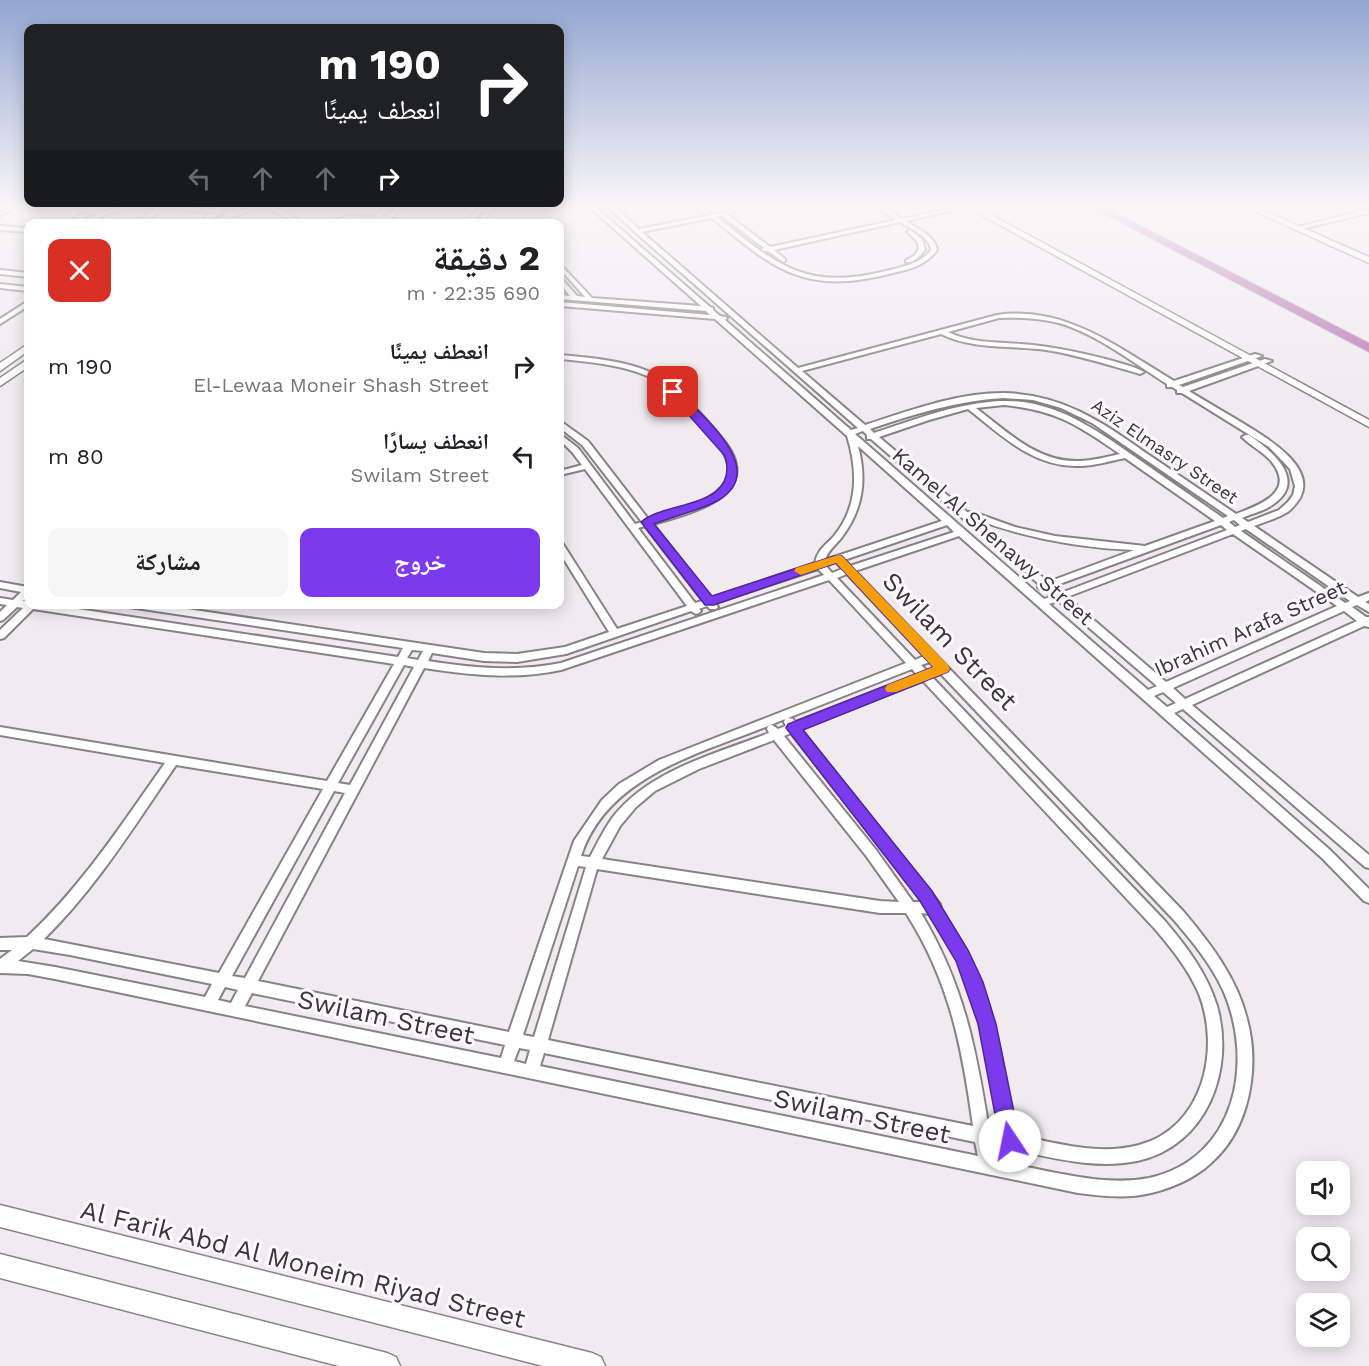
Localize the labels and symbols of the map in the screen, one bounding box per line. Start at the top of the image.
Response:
pin [647,366,698,417]
street label: Aziz Elmasry Street [1088,394,1243,508]
street label: Kamel Al Shenawy Street [888,442,1099,630]
street label: Swilam Street [877,566,1023,716]
street label: Ibrahim Arafa Street [1150,574,1350,682]
street label: Swilam Street [295,984,477,1050]
street label: Swilam Street [771,1083,953,1149]
position arrow [978,1109,1042,1173]
street label: Al Farik Abd Al Moneim Riyad Street [78,1194,528,1334]

